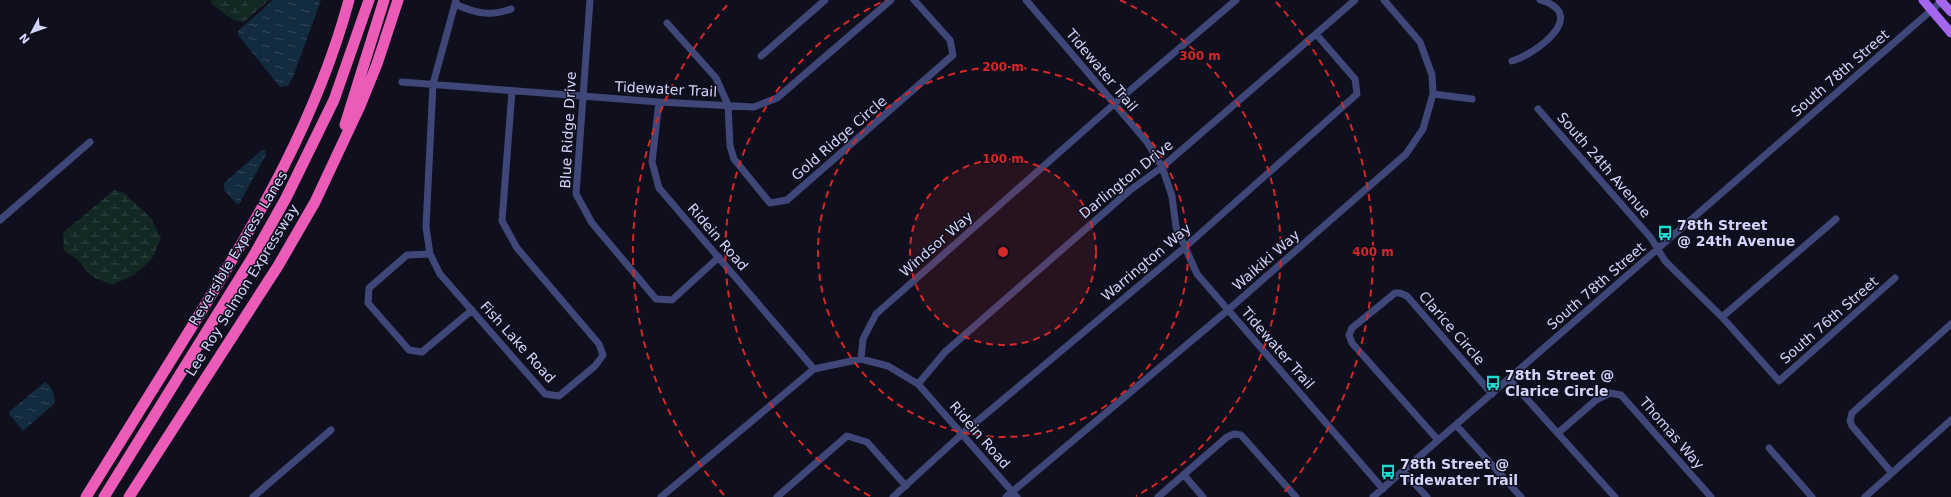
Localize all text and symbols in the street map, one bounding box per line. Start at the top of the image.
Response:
north arrow [12,12,52,52]
street label: Tidewater Trail [1062,25,1141,114]
street label: South 78th Street [1788,26,1893,120]
text: N [17,30,33,46]
text: 300 m [1179,49,1221,63]
text: 200 m [982,60,1024,74]
street label: Blue Ridge Drive [557,71,579,189]
street label: Tidewater Trail [613,78,718,100]
street label: Gold Ridge Circle [788,92,890,184]
street label: South 24th Avenue [1554,109,1654,221]
street label: Darlington Drive [1076,136,1176,222]
text: 100 m [982,152,1024,166]
street label: Reversible Express Lanes [185,168,291,328]
street label: Ridein Road [685,200,751,274]
street label: Lee Roy Selmon Expressway [182,201,302,379]
street label: Windsor Way [896,208,976,280]
place label: 78th Street @ 24th Avenue [1677,217,1795,249]
street label: Warrington Way [1098,220,1194,304]
bus stop icon: 78th Street @ 24th Avenue [1656,224,1674,242]
street label: Waikiki Way [1229,227,1303,293]
street label: South 78th Street [1544,239,1649,333]
centre of rings [996,245,1010,259]
text: 400 m [1352,245,1394,259]
street label: South 76th Street [1777,273,1882,367]
street label: Clarice Circle [1416,288,1488,368]
street label: Fish Lake Road [477,298,559,386]
street label: Tidewater Trail [1238,303,1318,392]
place label: 78th Street @ Clarice Circle [1505,367,1614,399]
bus stop icon: 78th Street @ Clarice Circle [1484,374,1502,392]
street label: Thomas Way [1636,393,1707,472]
street label: Ridein Road [947,398,1013,472]
place label: 78th Street @ Tidewater Trail [1400,456,1518,488]
bus stop icon: 78th Street @ Tidewater Trail [1379,463,1397,481]

